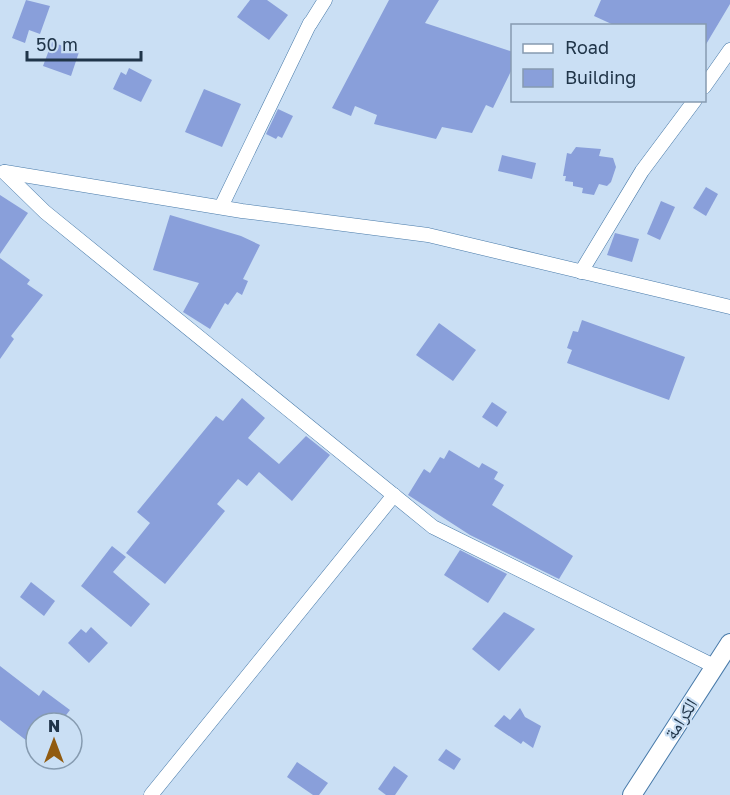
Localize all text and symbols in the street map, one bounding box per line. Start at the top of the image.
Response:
scale bar [27,24,141,62]
legend [511,24,706,102]
text: 50 m [36,33,78,55]
text: Road [565,36,609,58]
text: Building [565,66,636,88]
street label: الكرامة [659,694,701,743]
north arrow [24,711,84,771]
text: N [48,716,60,736]

